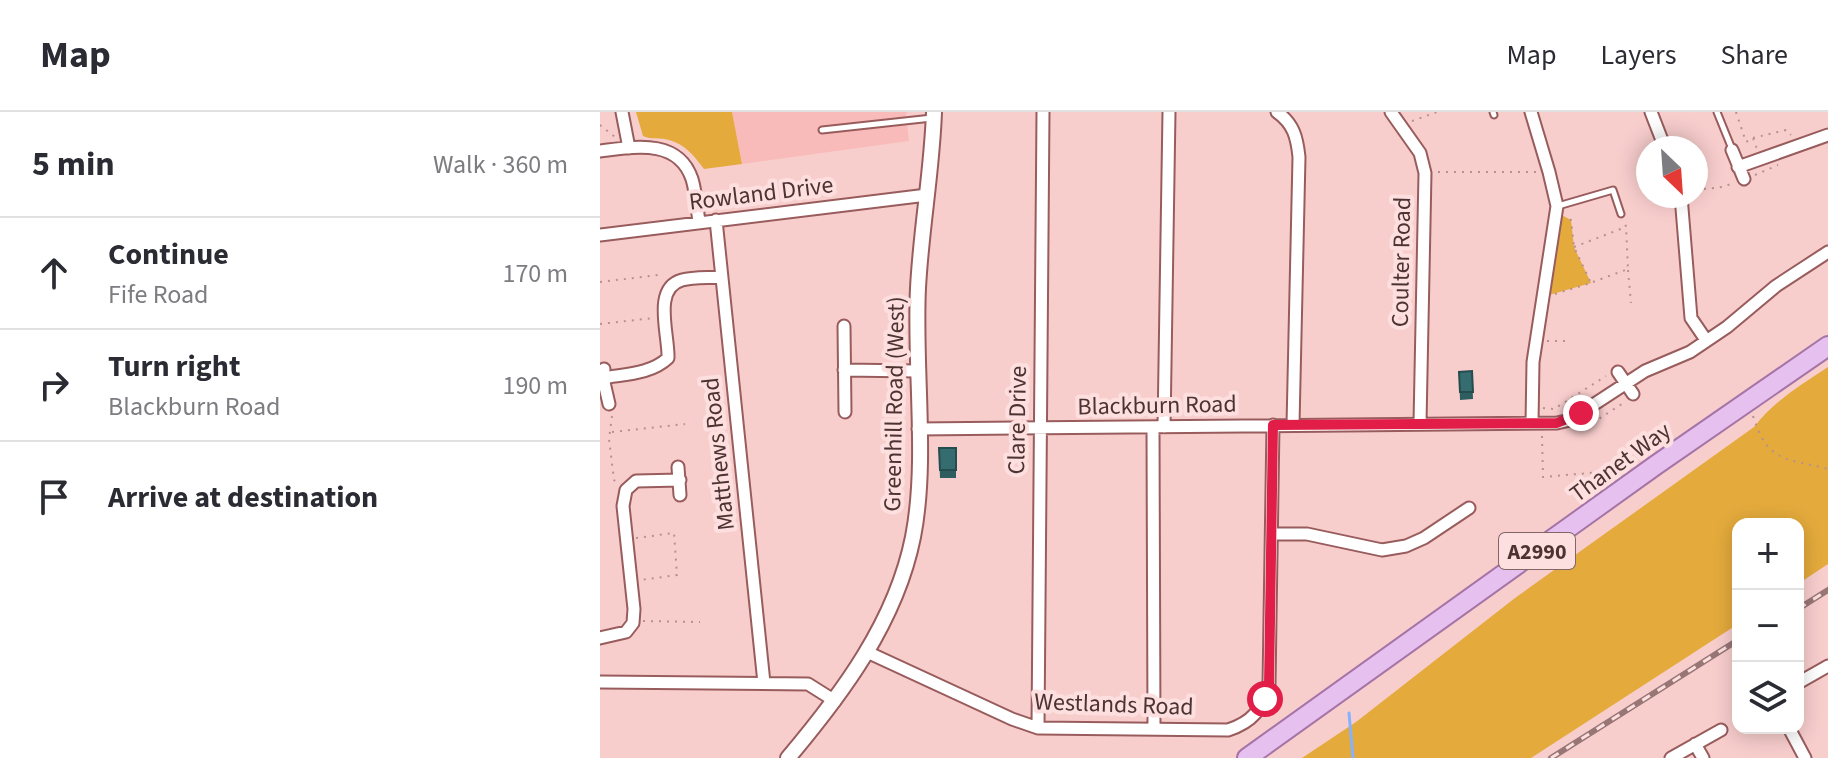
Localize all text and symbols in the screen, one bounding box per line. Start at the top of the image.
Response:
text: Map [40,28,111,82]
text: Map [1506,35,1556,75]
text: Layers [1600,35,1676,75]
text: Share [1720,35,1788,75]
north arrow [1636,136,1708,208]
text: 5 min [32,140,115,189]
text: Walk · 360 m [433,146,568,183]
street label: Rowland Drive [687,167,835,220]
street label: Coulter Road [1383,197,1420,327]
text: Continue [108,233,229,276]
icon: ahead [32,251,76,295]
text: 170 m [502,255,568,292]
text: Fife Road [108,276,208,313]
street label: Greenhill Road (West) [875,296,914,512]
text: Turn right [108,345,240,388]
icon: right [32,363,76,407]
street label: Clare Drive [999,365,1036,475]
text: 190 m [502,367,568,404]
street label: Matthews Road [693,376,744,532]
street label: Blackburn Road [1077,387,1237,424]
text: Blackburn Road [108,388,281,425]
route end [1563,395,1599,431]
street label: Thanet Way [1562,414,1678,511]
icon: arrive [32,475,76,519]
text: Arrive at destination [108,476,378,519]
map controls [1732,518,1804,734]
button: + [1732,518,1804,590]
road number: A2990 [1499,533,1575,569]
button: − [1732,590,1804,662]
button: layers [1732,662,1804,734]
route start [1247,681,1283,717]
street label: Westlands Road [1034,684,1194,725]

